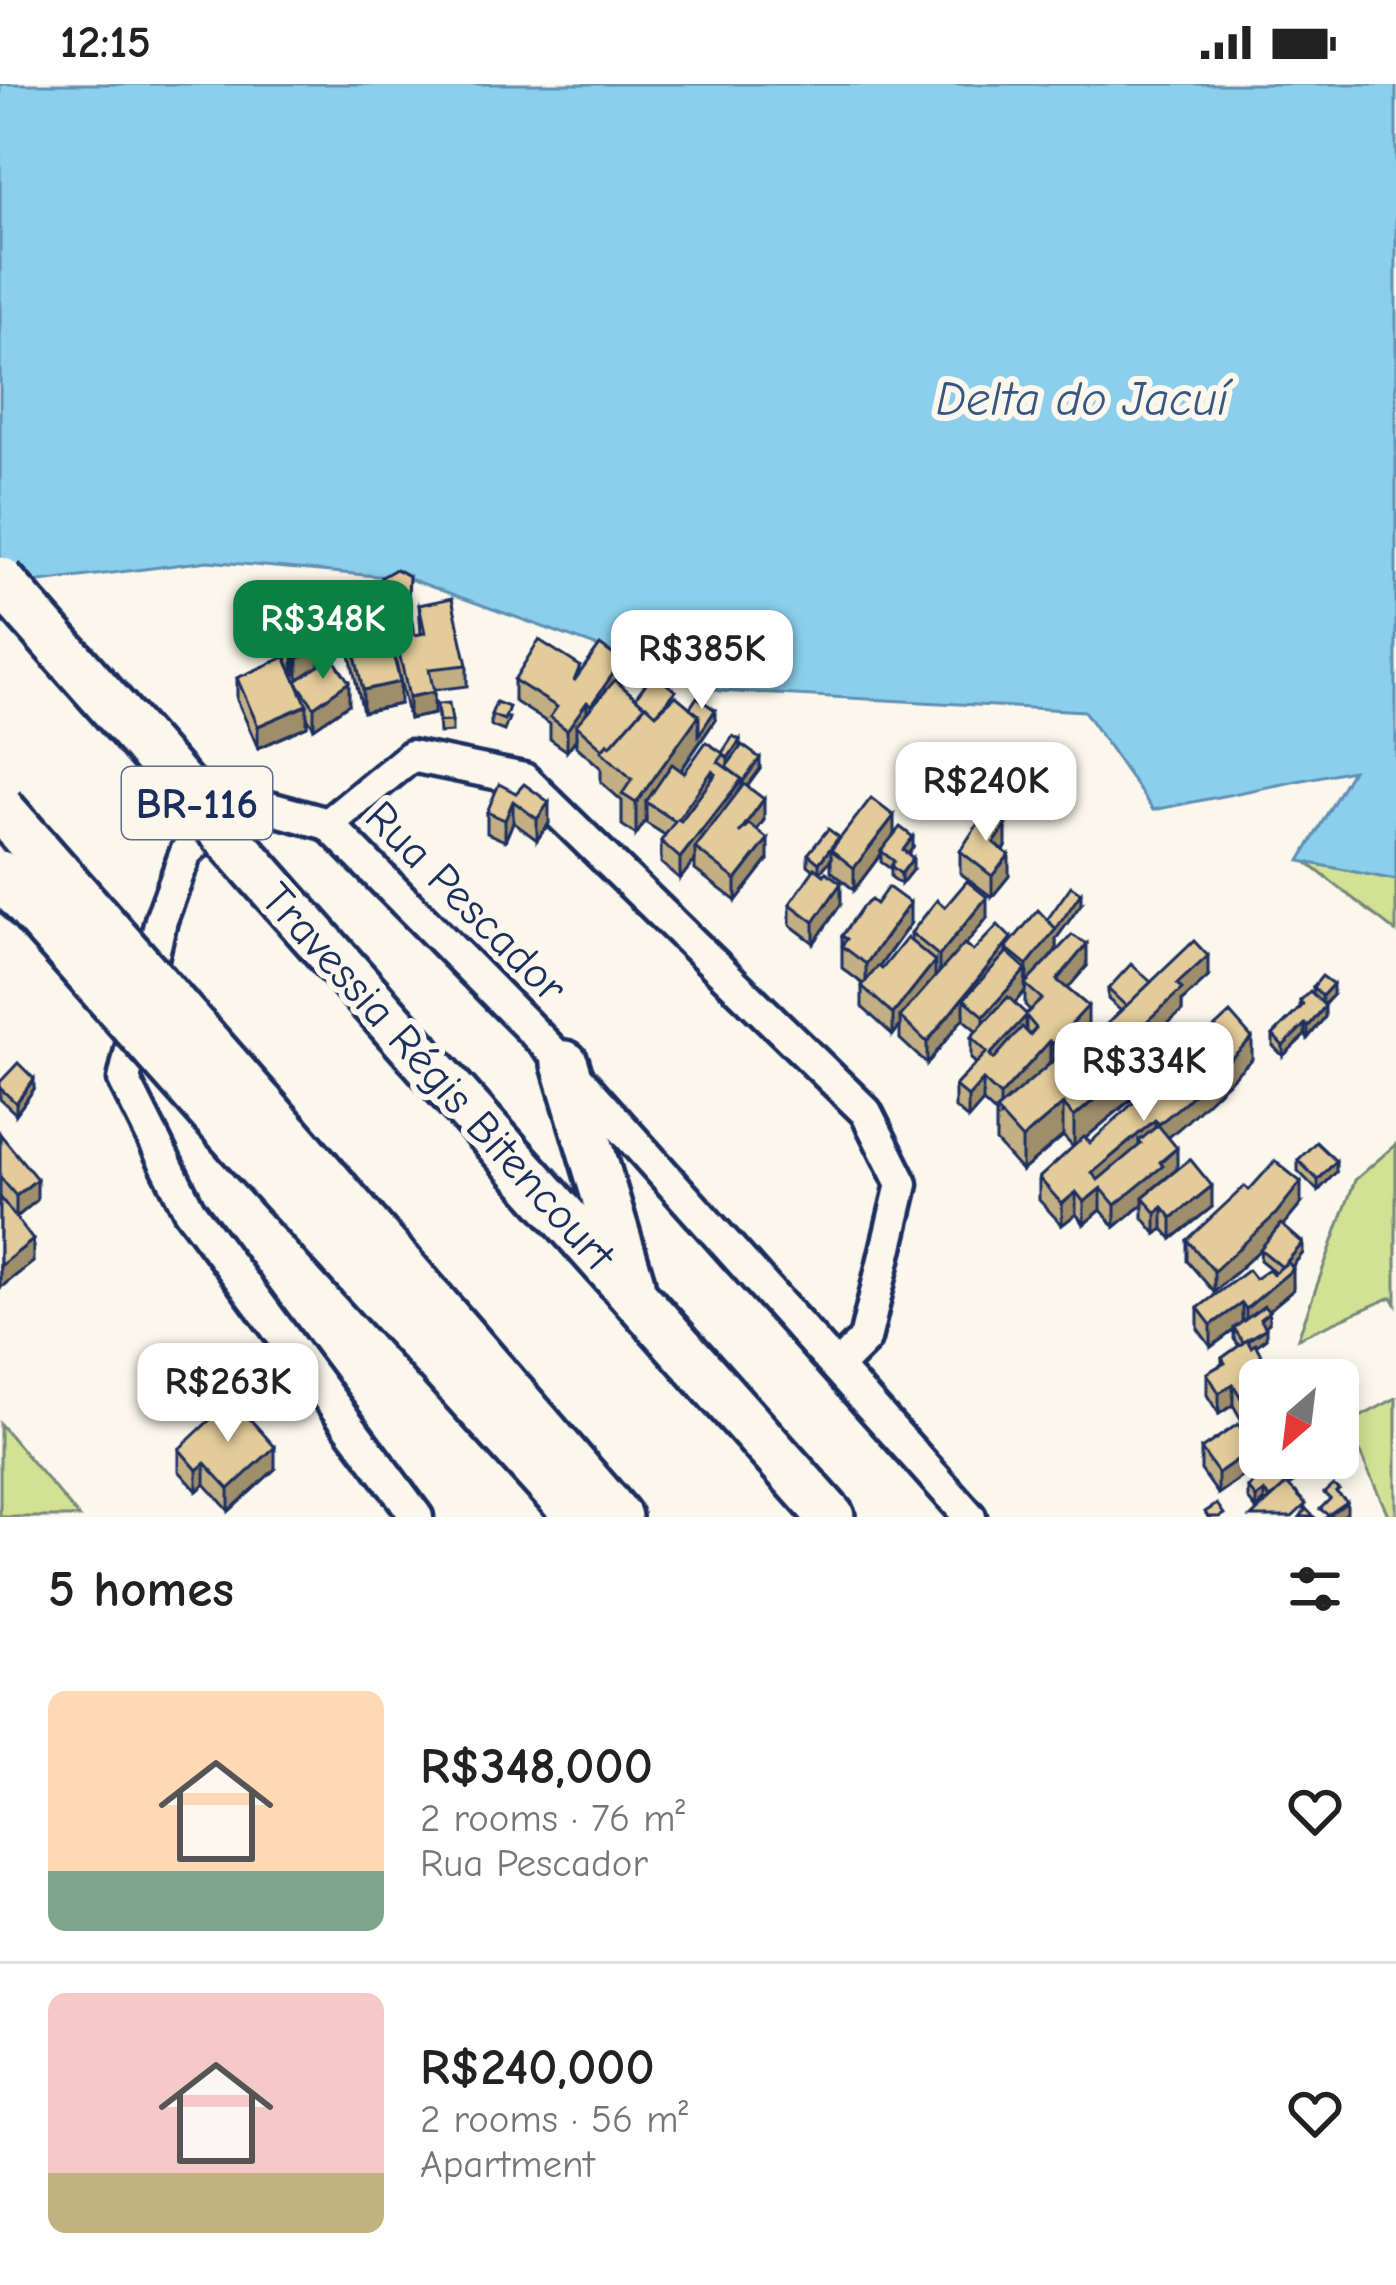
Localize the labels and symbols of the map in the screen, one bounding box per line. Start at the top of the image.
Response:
water label: Delta do Jacuí [936,372,1233,427]
pin: R$348K [225,580,421,682]
pin: R$385K [604,610,800,712]
pin: R$240K [888,742,1084,844]
road number: BR-116 [122,767,272,839]
street label: Rua Pescador [355,790,578,1013]
street label: Travessia Régis Bitencourt [251,872,627,1282]
pin: R$334K [1046,1022,1242,1124]
pin: R$263K [130,1343,326,1445]
north arrow [1239,1359,1359,1479]

